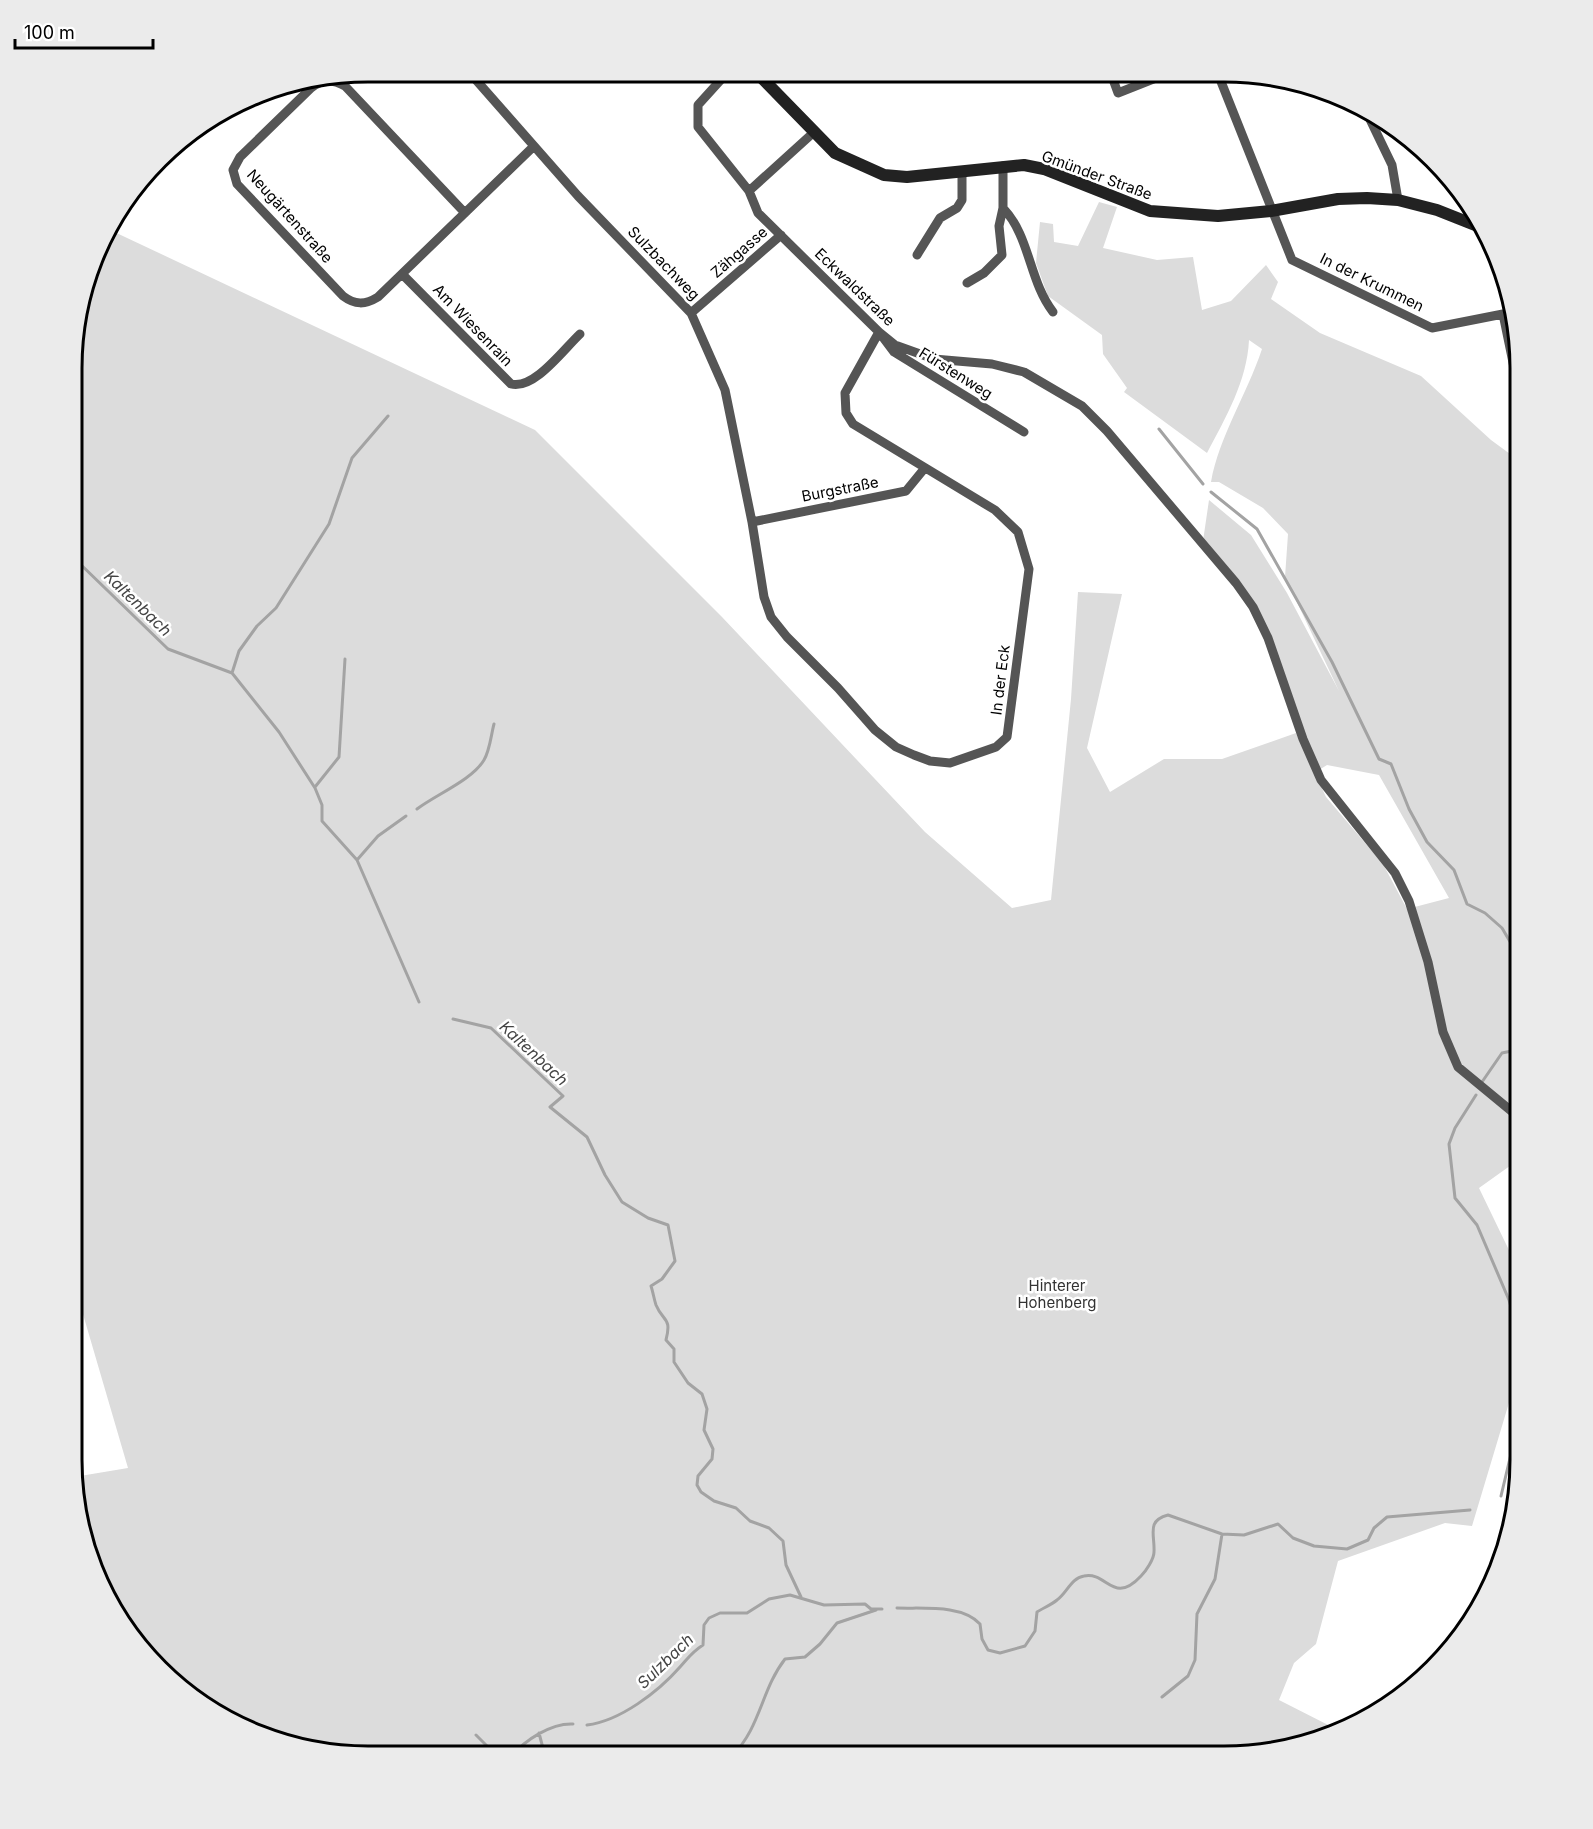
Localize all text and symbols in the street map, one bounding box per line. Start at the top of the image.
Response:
scale bar [15,12,153,50]
text: 100 m [24,22,75,43]
street label: Gmünder Straße [1039,146,1155,204]
street label: Neugärtenstraße [243,165,337,267]
street label: Sulzbachweg [624,222,704,304]
street label: Zähgasse [707,222,771,282]
street label: Eckwaldstraße [811,244,899,330]
street label: In der Krummen [1317,249,1427,315]
street label: Am Wiesenrain [429,280,517,370]
street label: Fürstenweg [916,343,996,403]
street label: Burgstraße [800,472,880,506]
water label: Kaltenbach [100,566,176,640]
street label: In der Eck [986,643,1014,716]
water label: Kaltenbach [496,1016,572,1090]
park label: Hinterer Hohenberg [1017,1276,1097,1312]
water label: Sulzbach [633,1629,697,1693]

